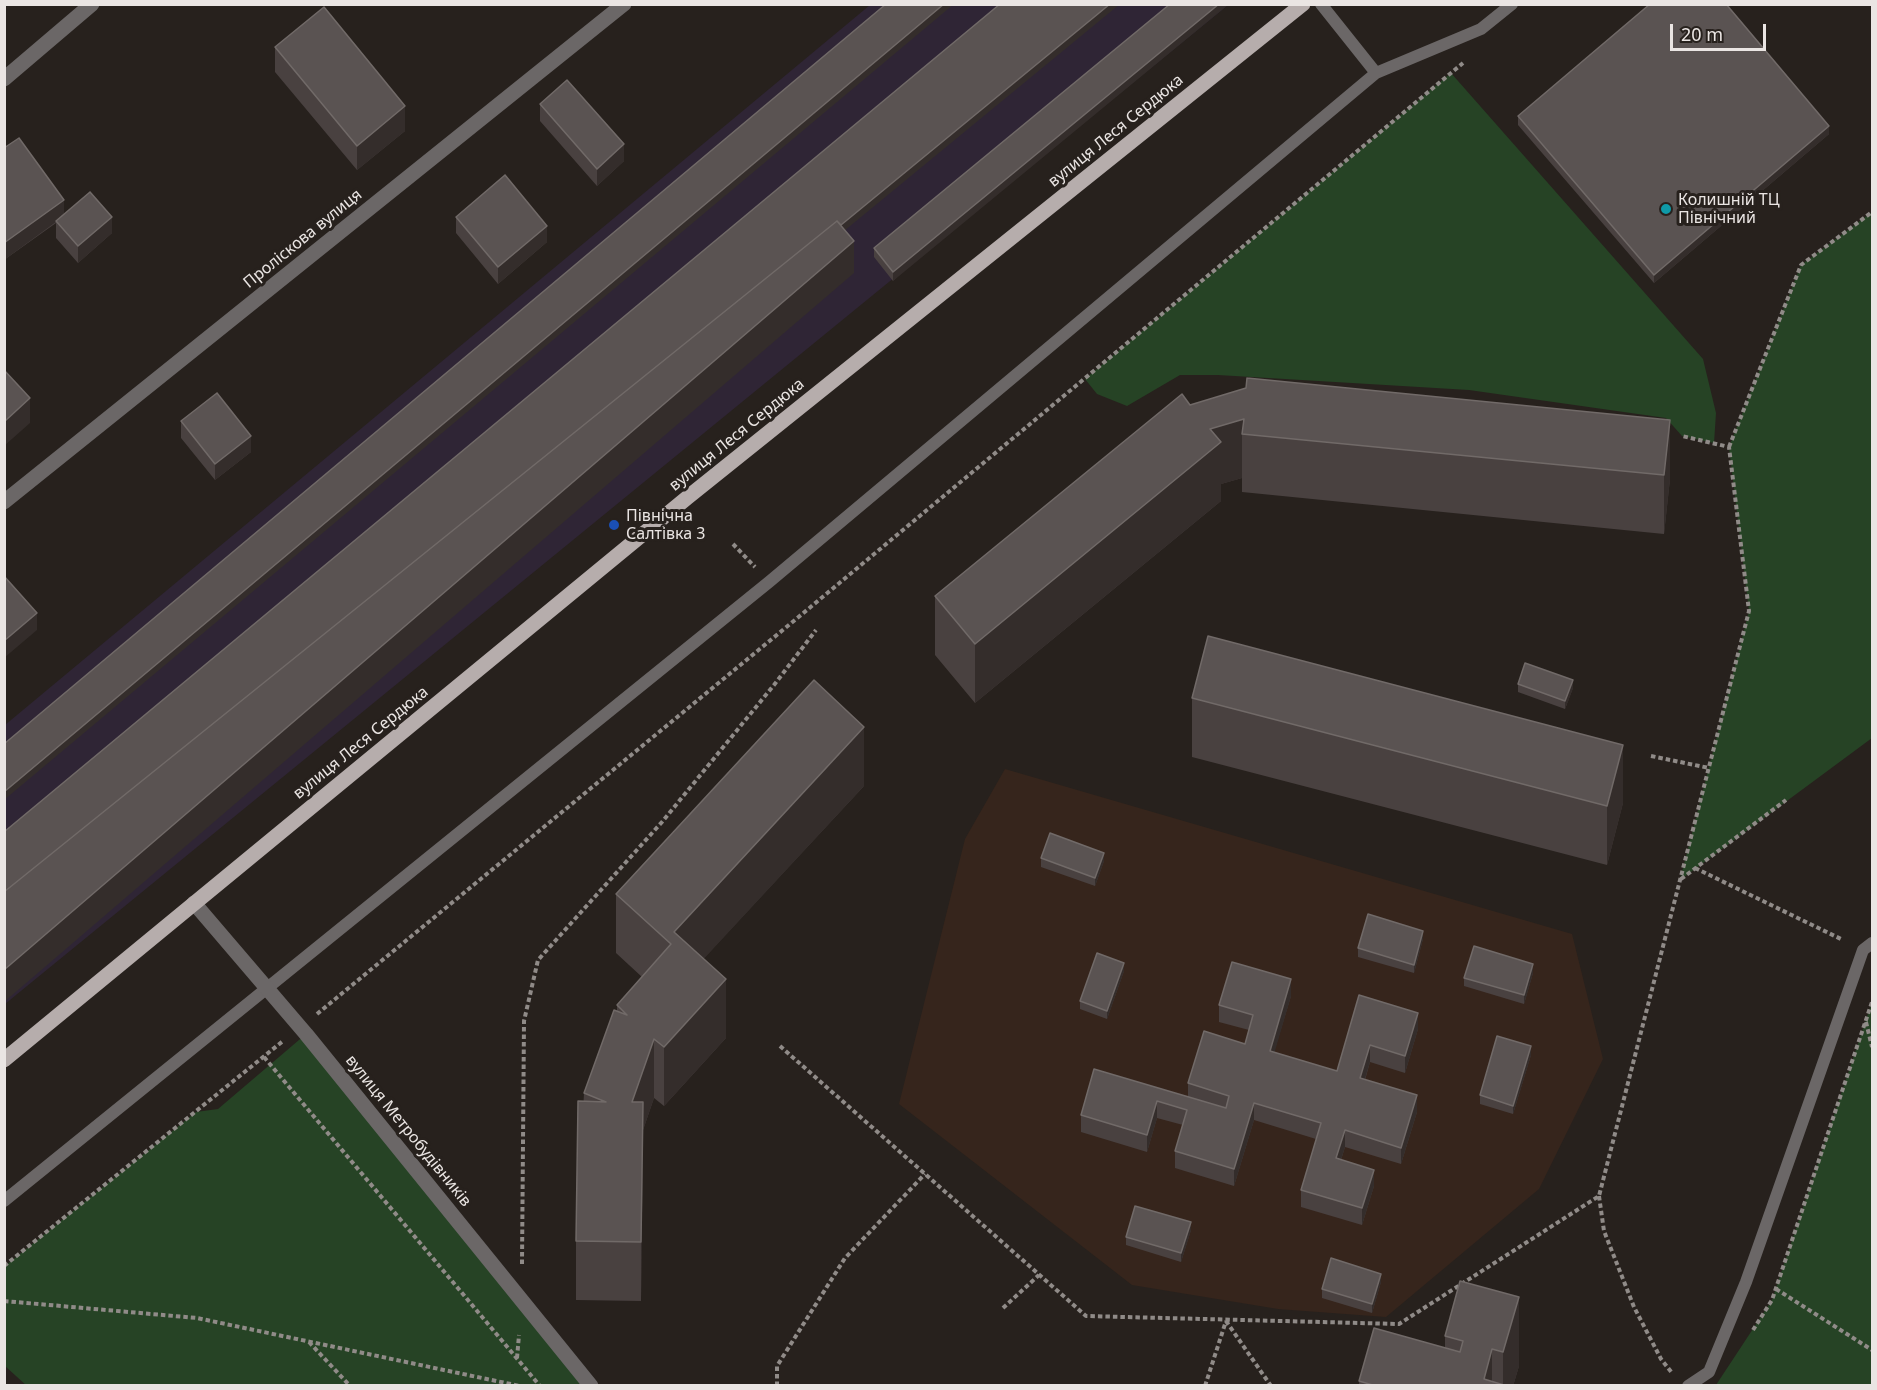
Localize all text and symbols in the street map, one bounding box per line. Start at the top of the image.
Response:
scale bar [1673,12,1769,50]
text: 20 m [1681,22,1723,46]
street label: вулиця Леся Сердюка [1045,71,1187,191]
street label: Проліскова вулиця [240,185,366,293]
place label: Колишній ТЦ Північний [1678,190,1780,228]
marker: Колишній ТЦ Північний [1659,202,1673,216]
street label: вулиця Леся Сердюка [666,375,808,495]
place label: Північна Салтівка 3 [626,506,706,544]
marker: Північна Салтівка 3 [607,518,621,532]
street label: вулиця Леся Сердюка [290,683,432,803]
street label: вулиця Метробудівників [341,1051,475,1211]

